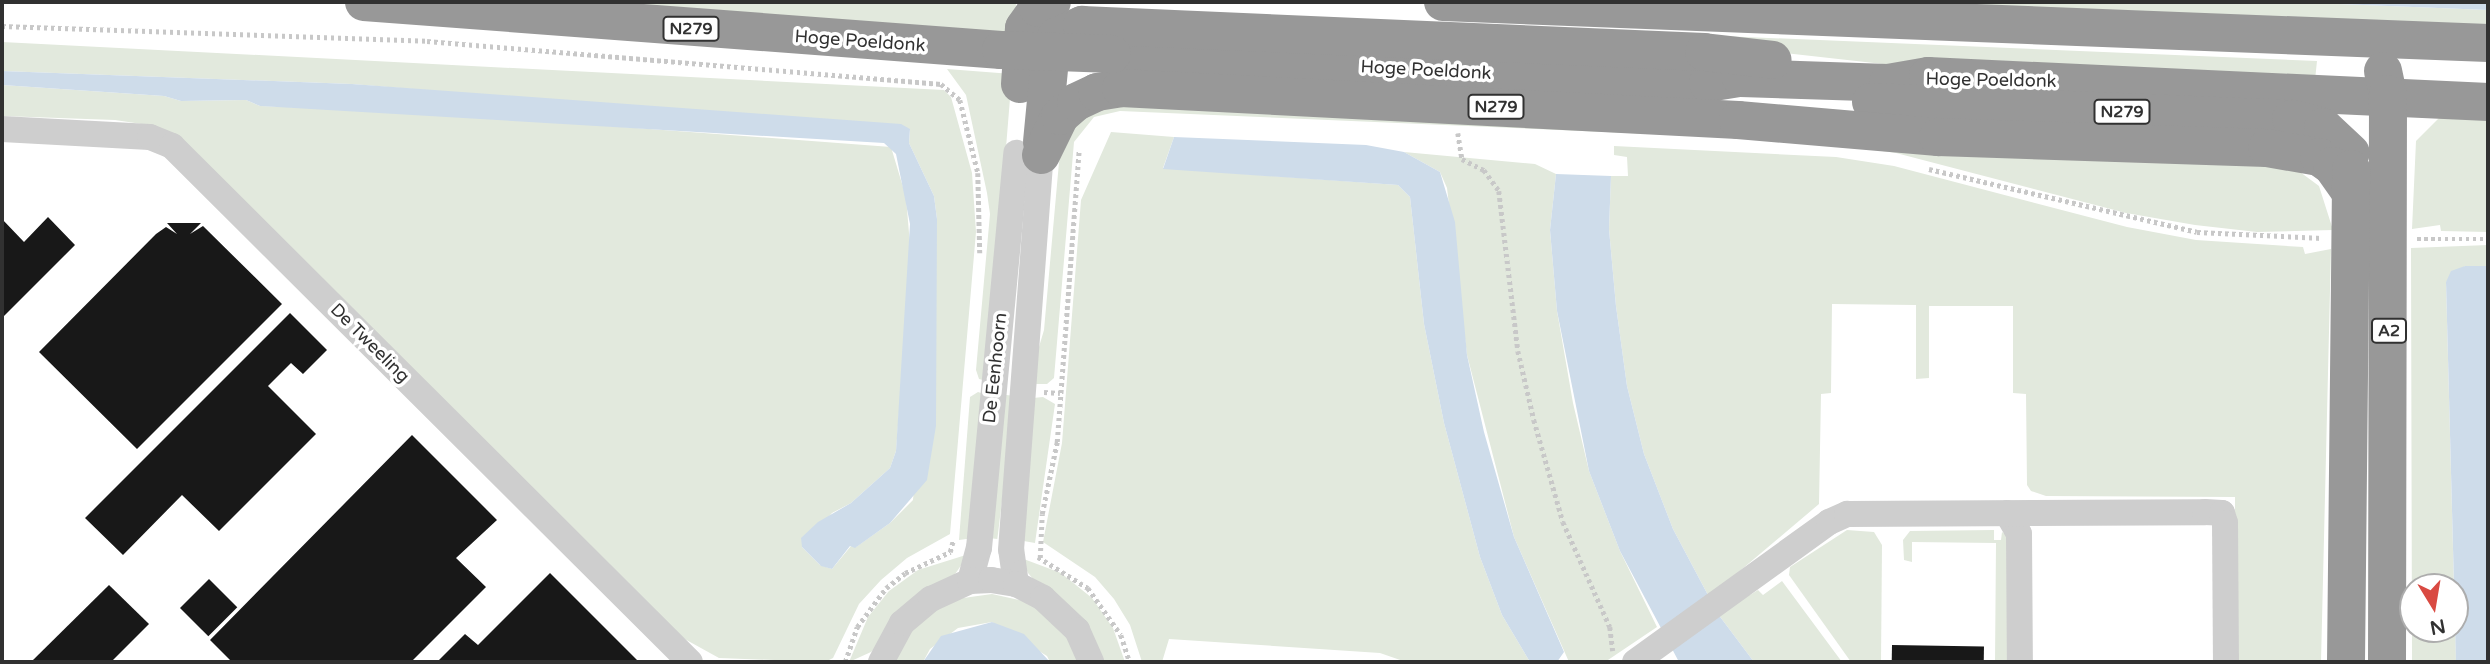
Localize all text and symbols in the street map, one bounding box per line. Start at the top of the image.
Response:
road number: N279 [661,17,721,42]
street label: Hoge Poeldonk [794,26,926,56]
street label: Hoge Poeldonk [1360,56,1492,84]
street label: Hoge Poeldonk [1925,68,2057,92]
road number: N279 [1466,94,1526,120]
road number: N279 [2092,100,2152,124]
street label: De Tweeling [326,299,414,387]
street label: De Eenhoorn [978,312,1012,424]
road number: A2 [2370,318,2408,344]
north arrow [2399,573,2469,643]
text: N [2428,614,2447,639]

